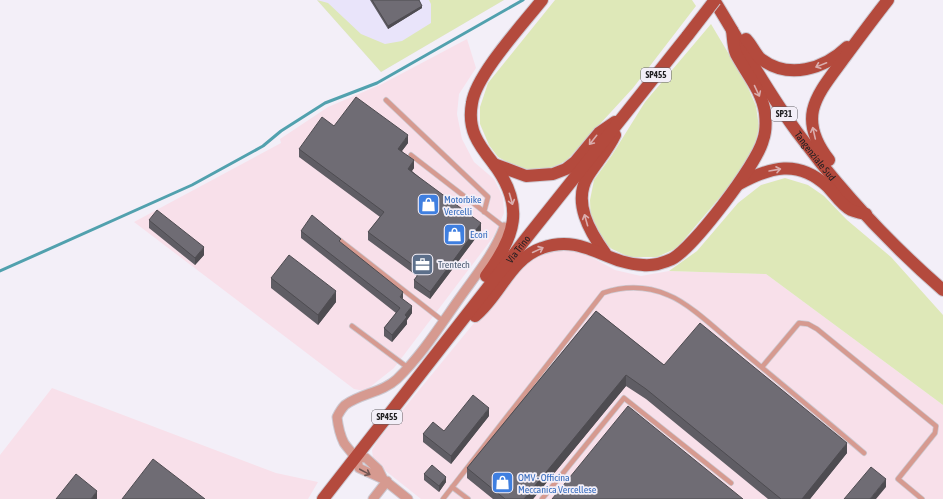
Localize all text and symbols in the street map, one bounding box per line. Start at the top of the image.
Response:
one-way arrow [815,61,827,69]
road number: SP455 [641,68,671,82]
one-way arrow [754,85,761,97]
road number: SP31 [771,107,797,121]
one-way arrow [810,127,818,140]
street label: Tangenziale Sud [792,129,838,183]
one-way arrow [589,134,598,145]
one-way arrow [768,165,781,173]
shop icon: Motorbike Vercelli [415,192,441,218]
one-way arrow [508,192,515,205]
place label: Motorbike Vercelli [444,194,482,217]
one-way arrow [582,213,589,226]
shop icon: Ecorì [442,221,468,247]
place label: Ecorì [470,229,488,240]
street label: Via Trino [504,233,533,265]
one-way arrow [531,246,543,253]
office icon: Trentech [410,251,436,277]
place label: Trentech [438,259,470,270]
road number: SP455 [372,410,402,424]
one-way arrow [359,468,371,476]
shop icon: OMV - Officina Meccanica Vercellese [490,470,516,496]
place label: OMV - Officina Meccanica Vercellese [518,472,597,495]

